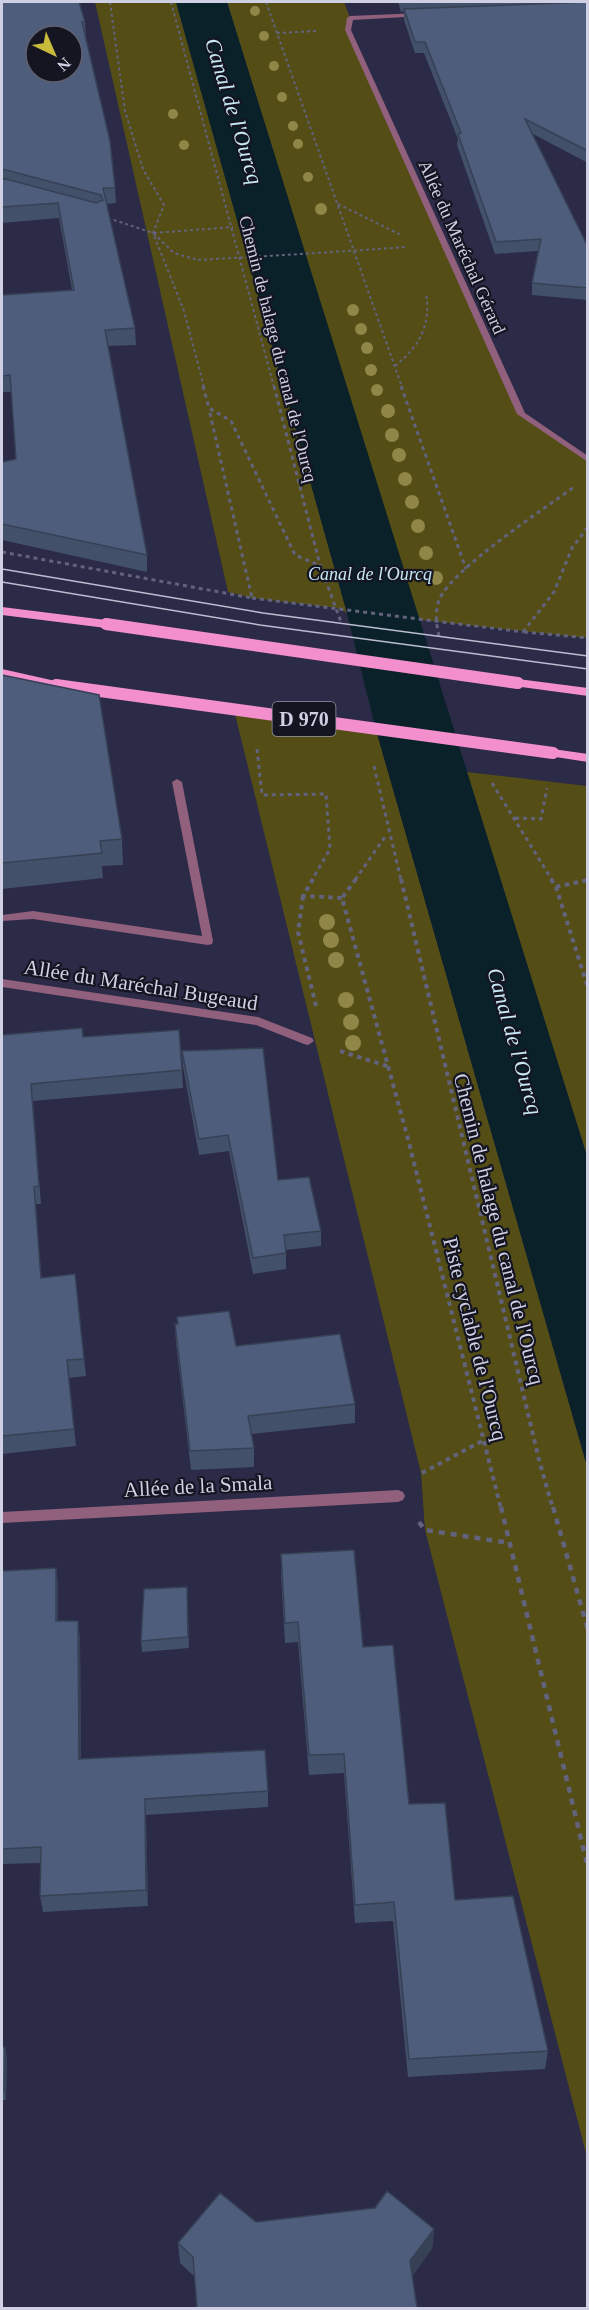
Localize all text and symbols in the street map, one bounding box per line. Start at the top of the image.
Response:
north arrow [24,24,84,84]
water label: Canal de l'Ourcq [200,35,268,187]
text: N [54,54,74,75]
street label: Allée du Maréchal Gérard [415,157,509,337]
street label: Chemin de halage du canal de l'Ourcq [235,214,321,484]
water label: Canal de l'Ourcq [308,564,432,584]
road number: D 970 [272,702,336,736]
street label: Allée du Maréchal Bugeaud [22,955,260,1015]
water label: Canal de l'Ourcq [482,965,548,1117]
street label: Chemin de halage du canal de l'Ourcq [449,1071,549,1388]
street label: Piste cyclable de l'Ourcq [438,1235,512,1444]
street label: Allée de la Smala [123,1470,274,1502]

